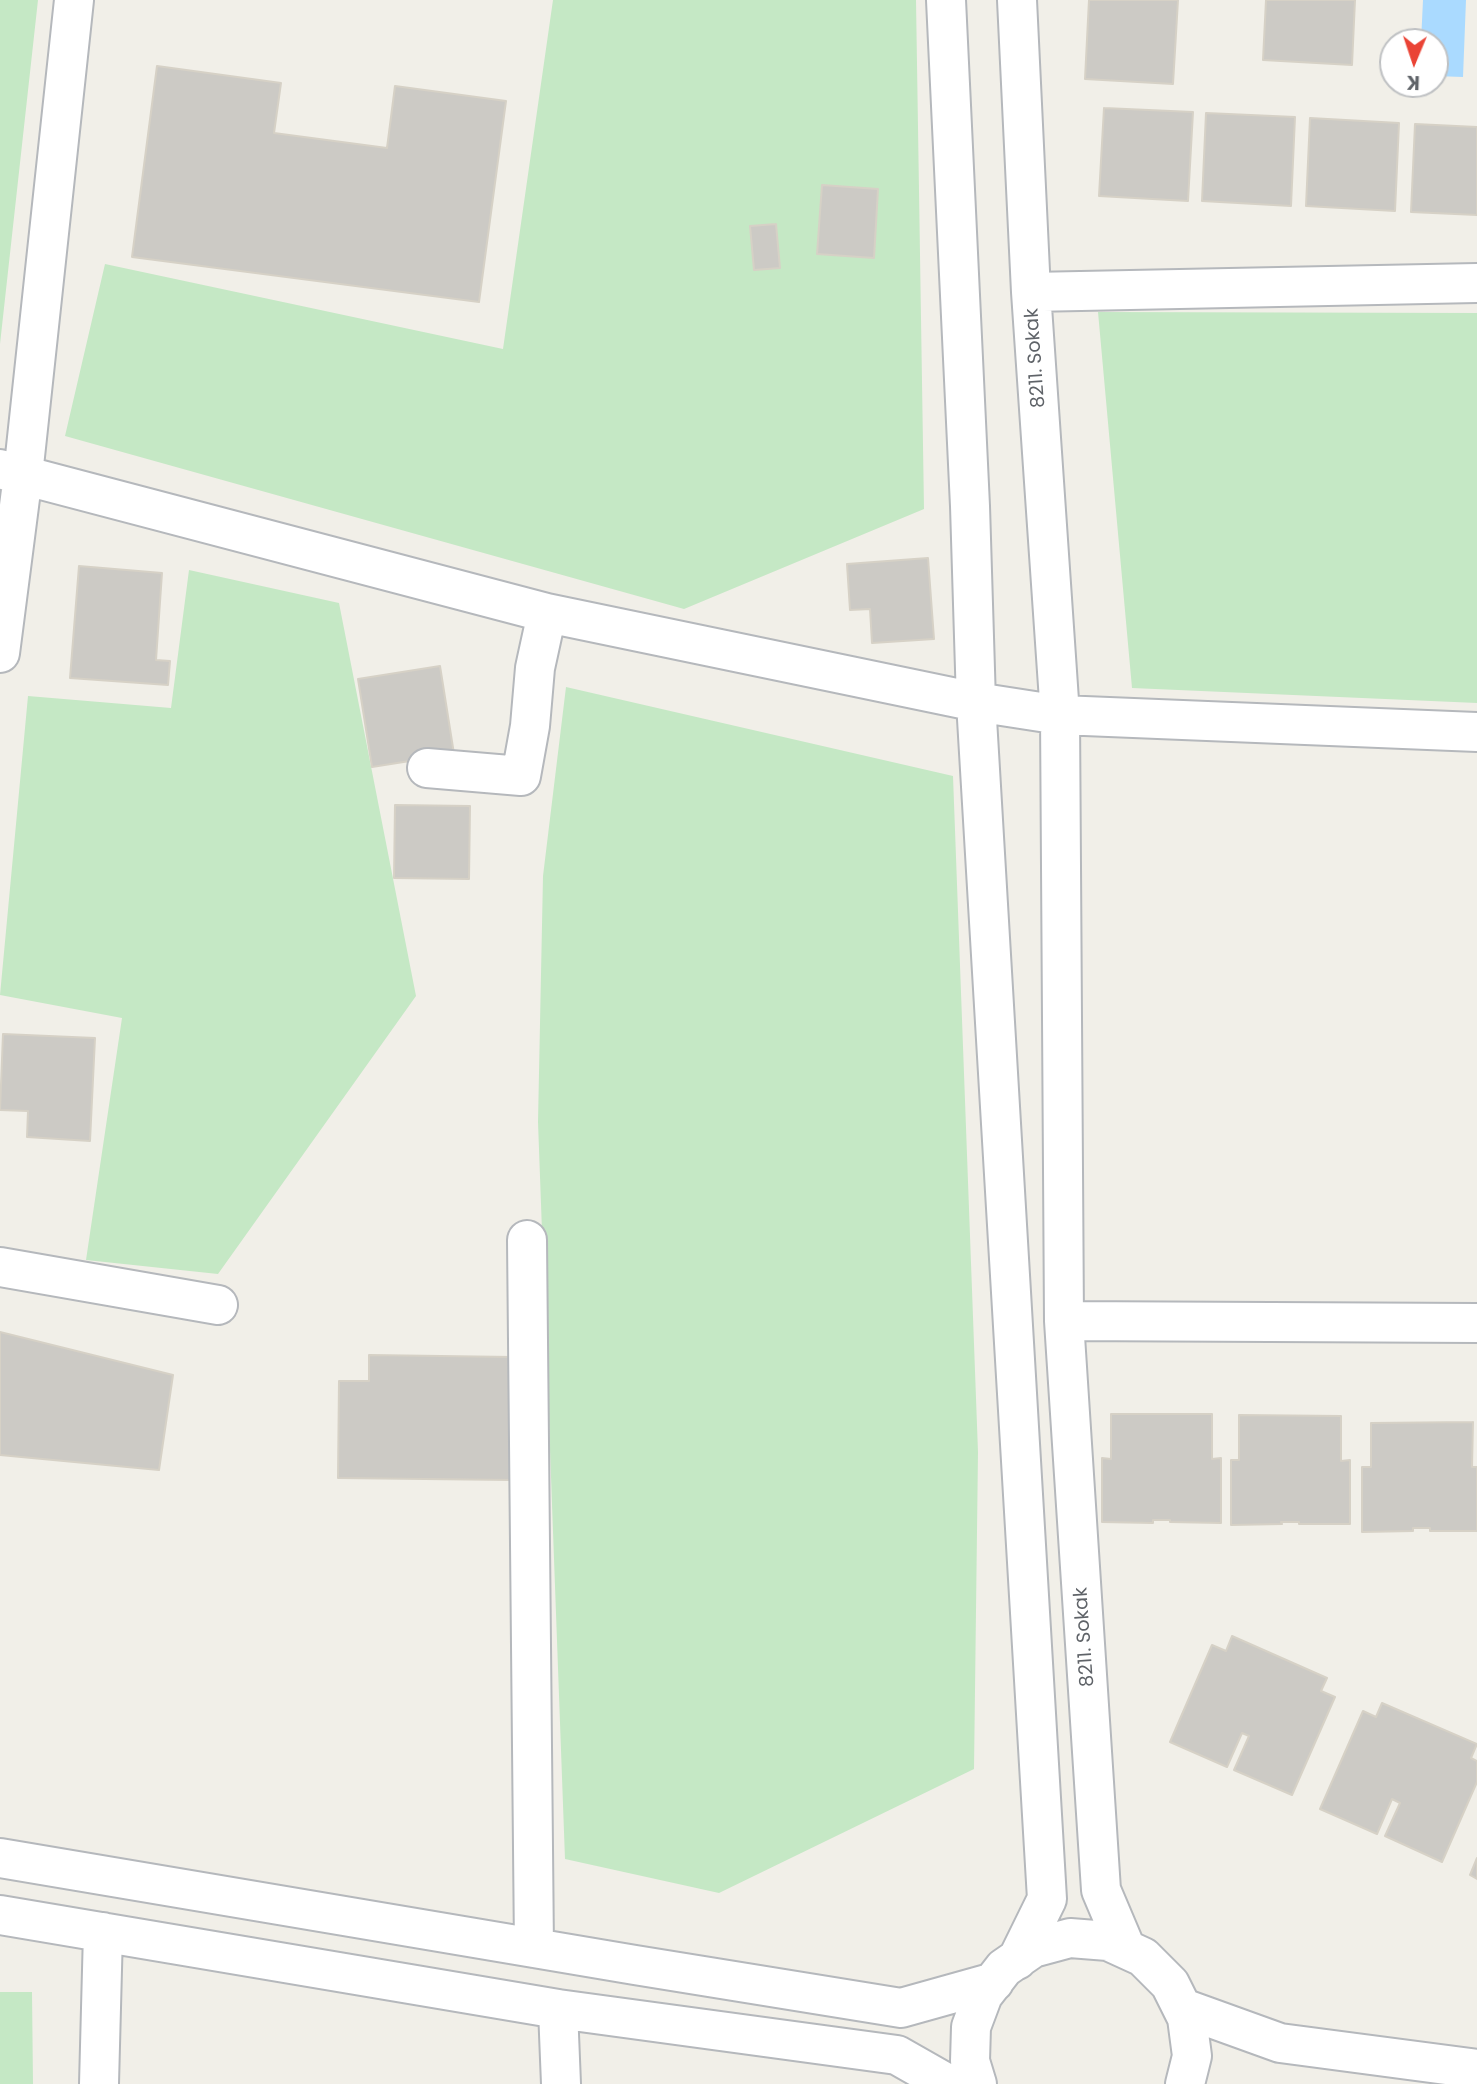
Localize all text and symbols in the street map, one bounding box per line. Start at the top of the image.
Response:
north arrow [1379,28,1449,98]
text: K [1406,69,1420,96]
street label: 8211. Sokak [1021,307,1051,409]
street label: 8211. Sokak [1070,1586,1100,1688]

